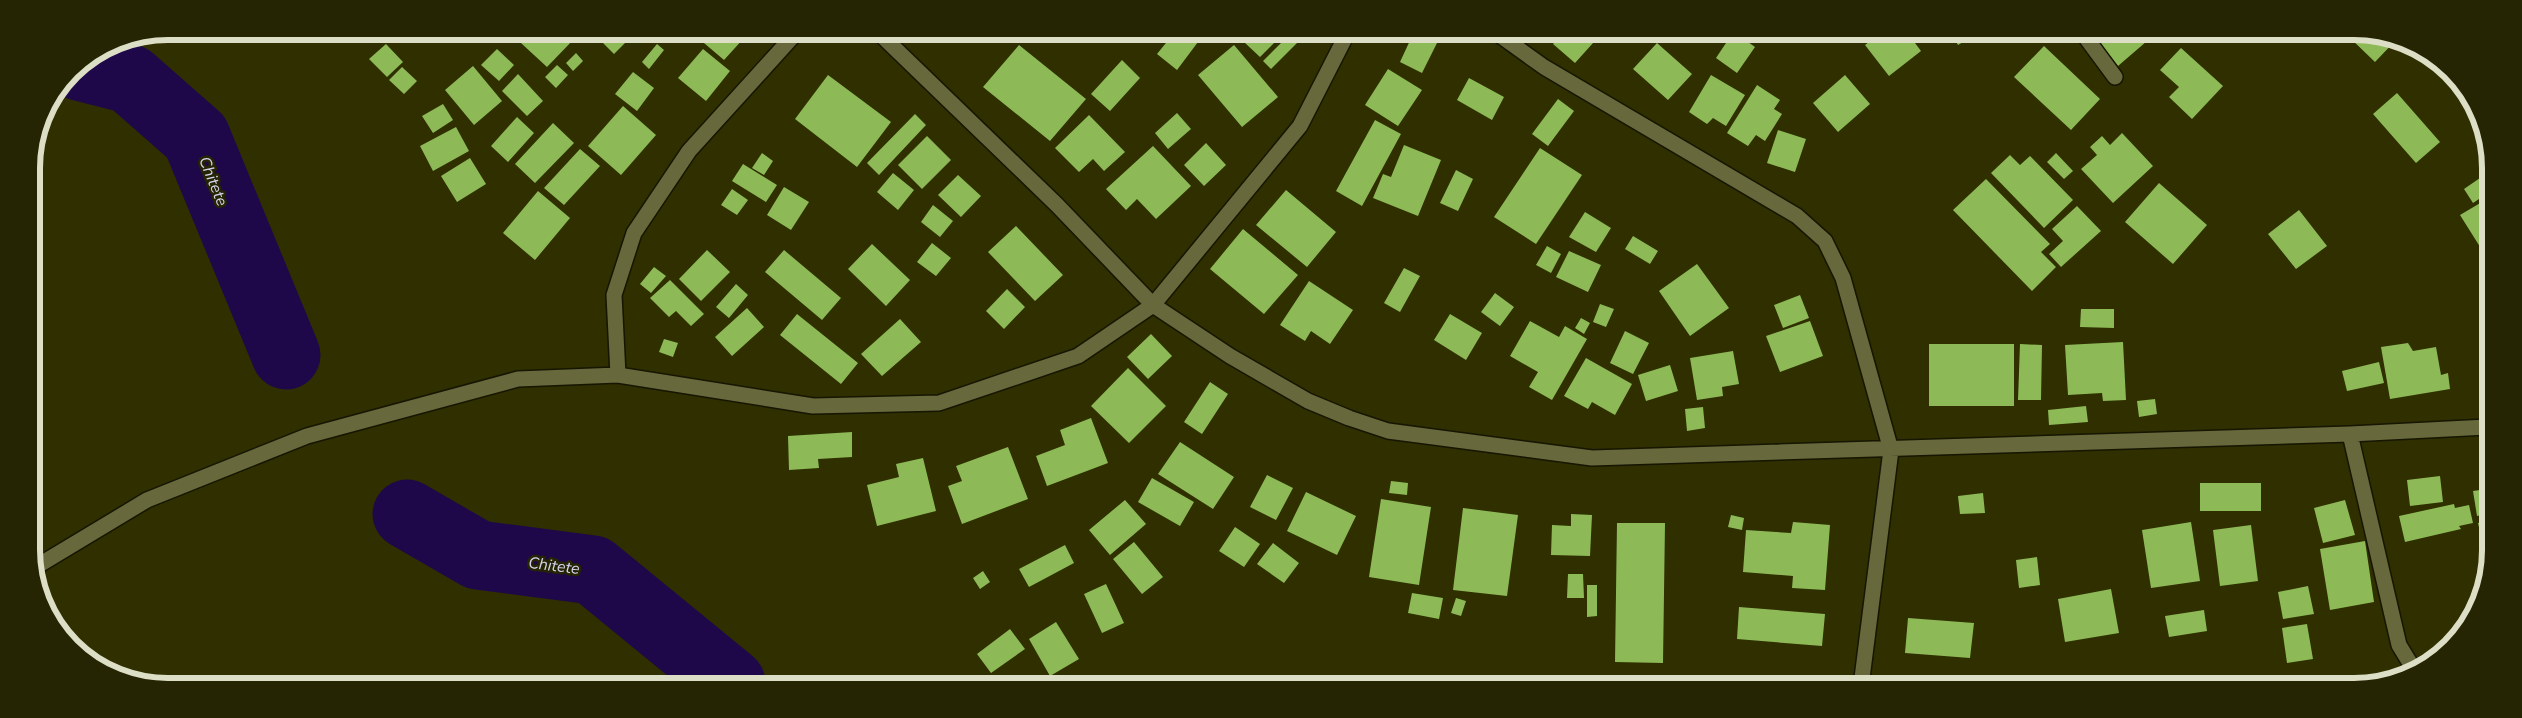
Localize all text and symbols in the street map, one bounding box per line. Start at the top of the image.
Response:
water label: Chitete [193,153,233,210]
water label: Chitete [527,552,581,580]

